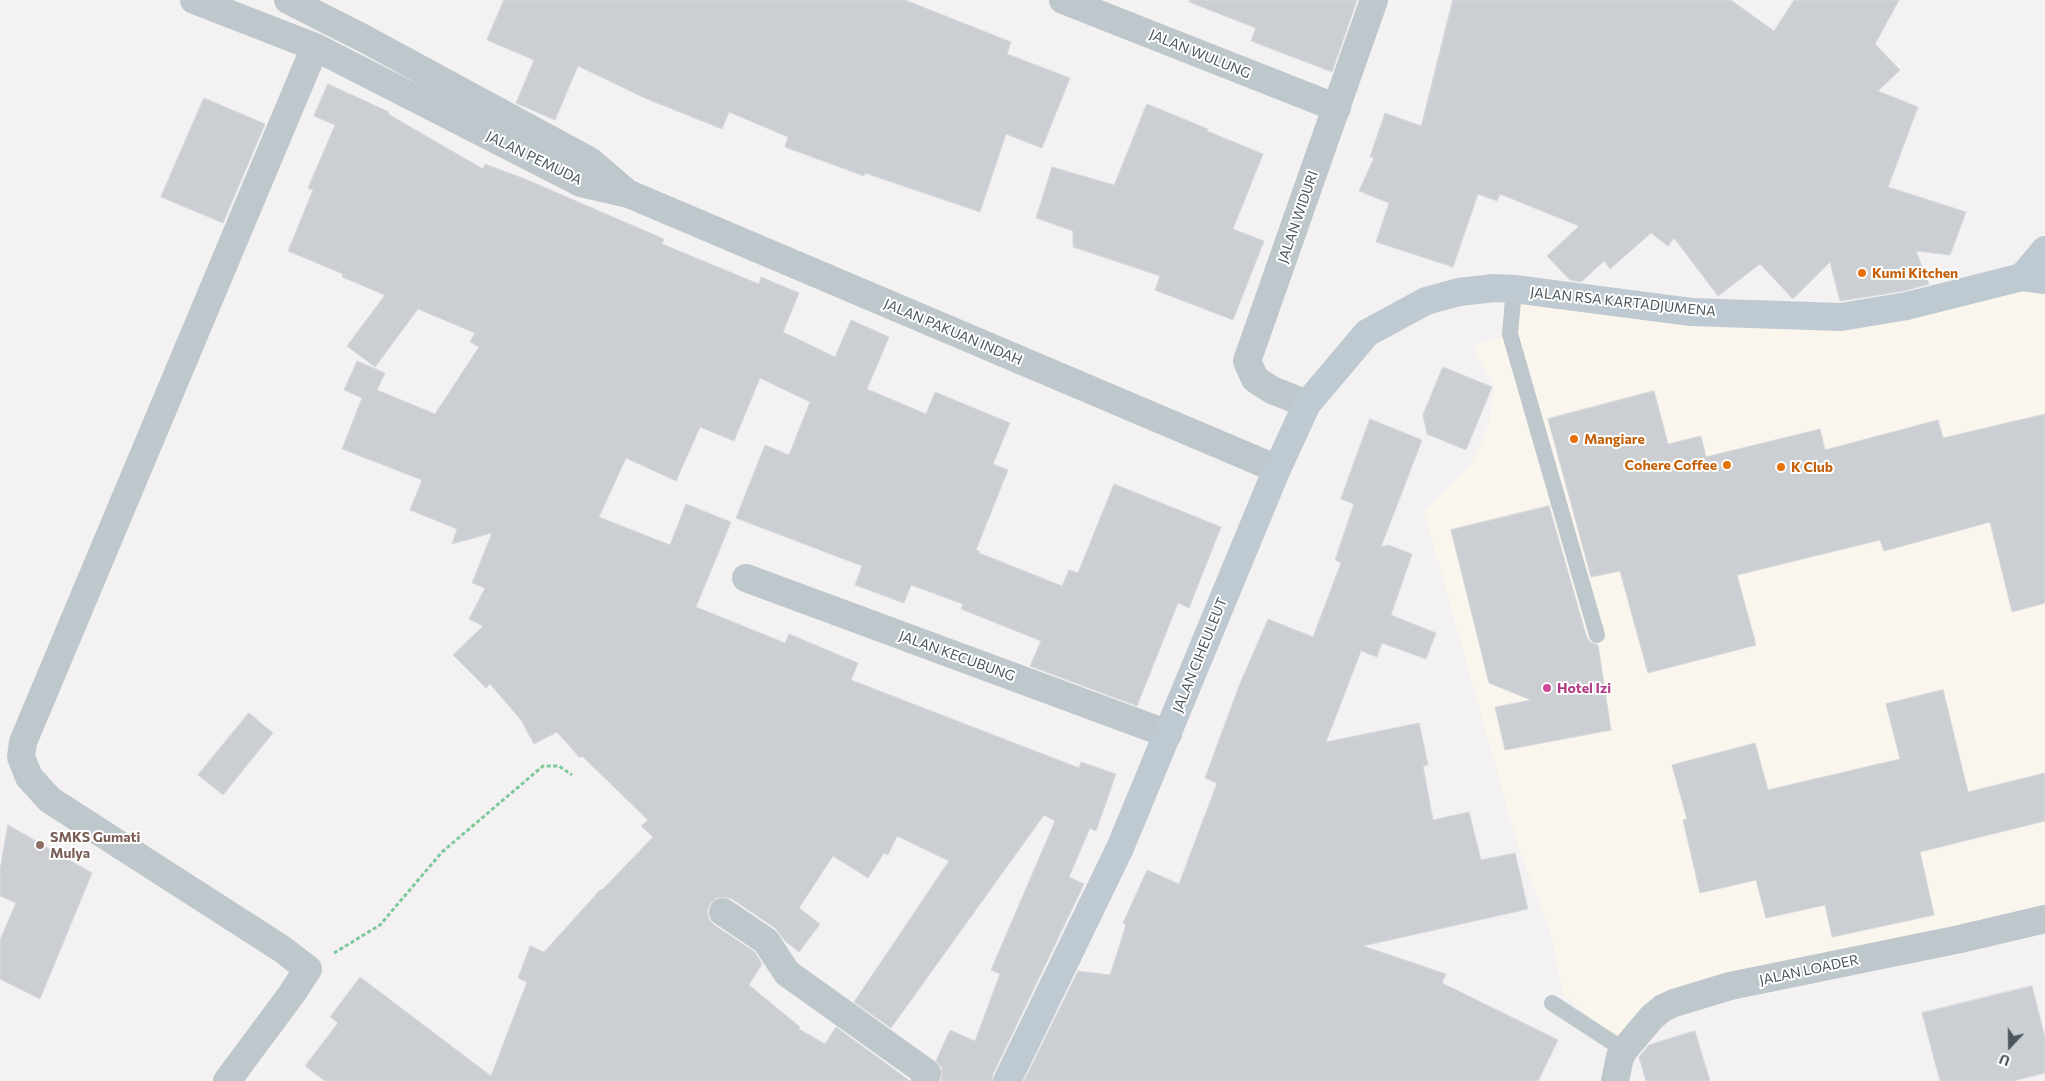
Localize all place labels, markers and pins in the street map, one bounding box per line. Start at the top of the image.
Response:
place label: Kumi Kitchen [1872,265,1958,281]
marker: Kumi Kitchen [1856,267,1868,279]
place label: Mangiare [1584,431,1645,447]
marker: Mangiare [1568,433,1580,445]
place label: Cohere Coffee [1624,457,1717,473]
marker: Cohere Coffee [1721,459,1733,471]
place label: K Club [1791,459,1833,475]
marker: K Club [1775,461,1787,473]
place label: Hotel Izi [1557,680,1611,696]
marker: Hotel Izi [1541,682,1553,694]
place label: SMKS Gumati Mulya [50,829,140,862]
marker: SMKS Gumati Mulya [34,839,46,851]

